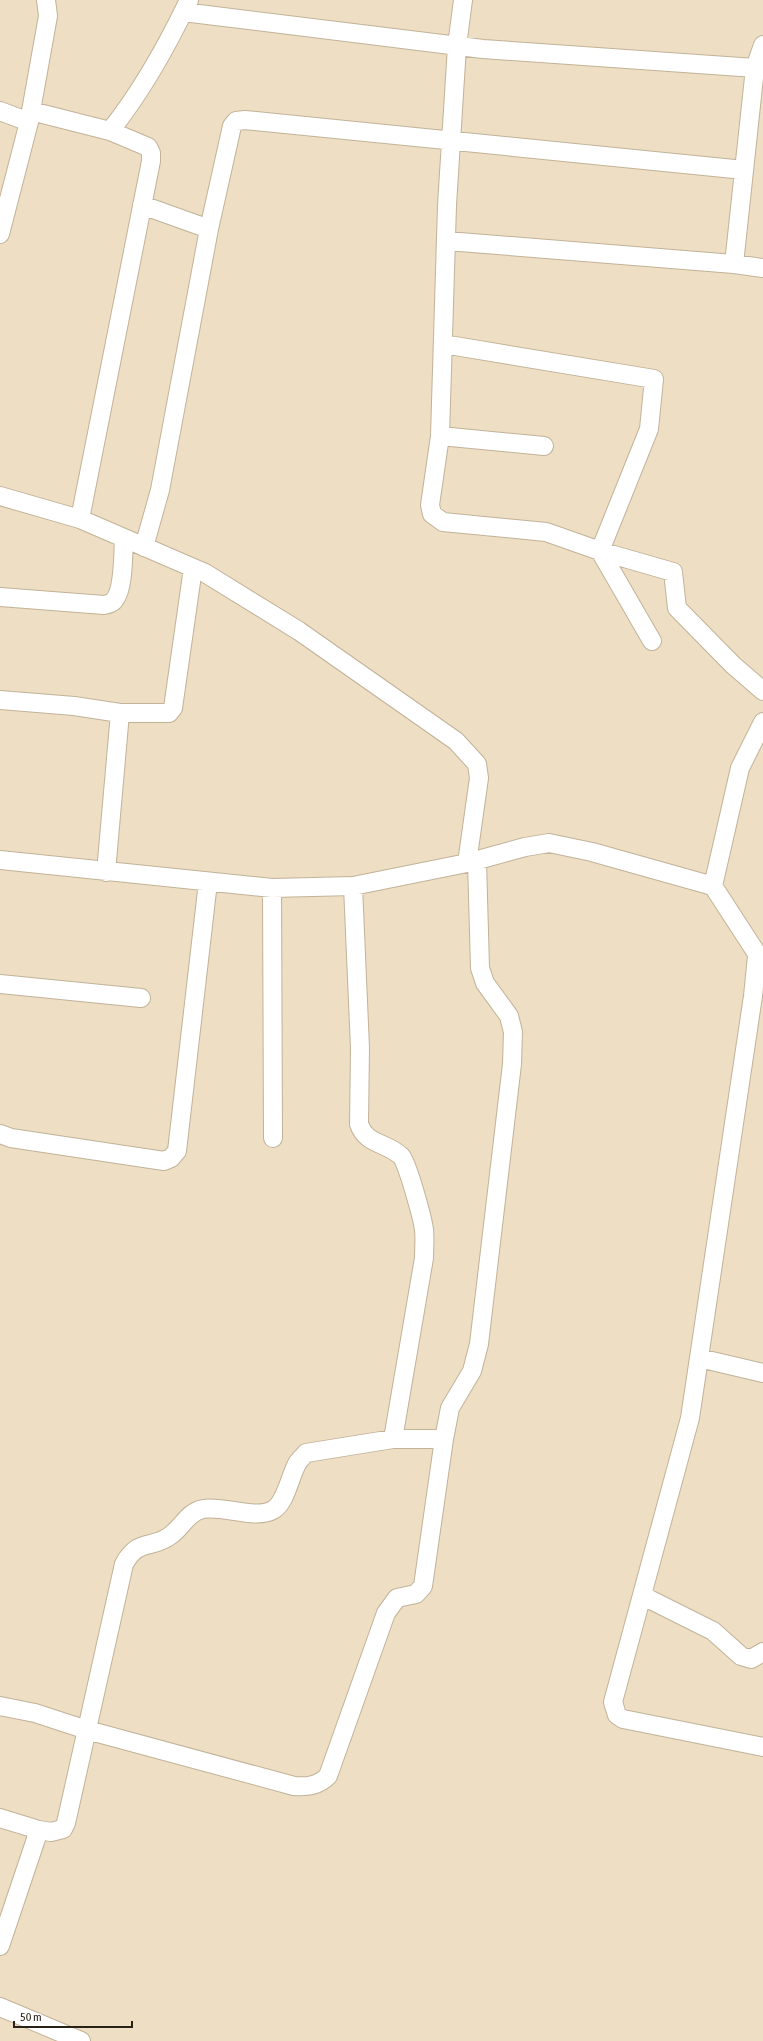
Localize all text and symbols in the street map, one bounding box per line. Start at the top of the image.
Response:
scale bar [14,2003,132,2029]
text: 50 m [20,2010,42,2024]

